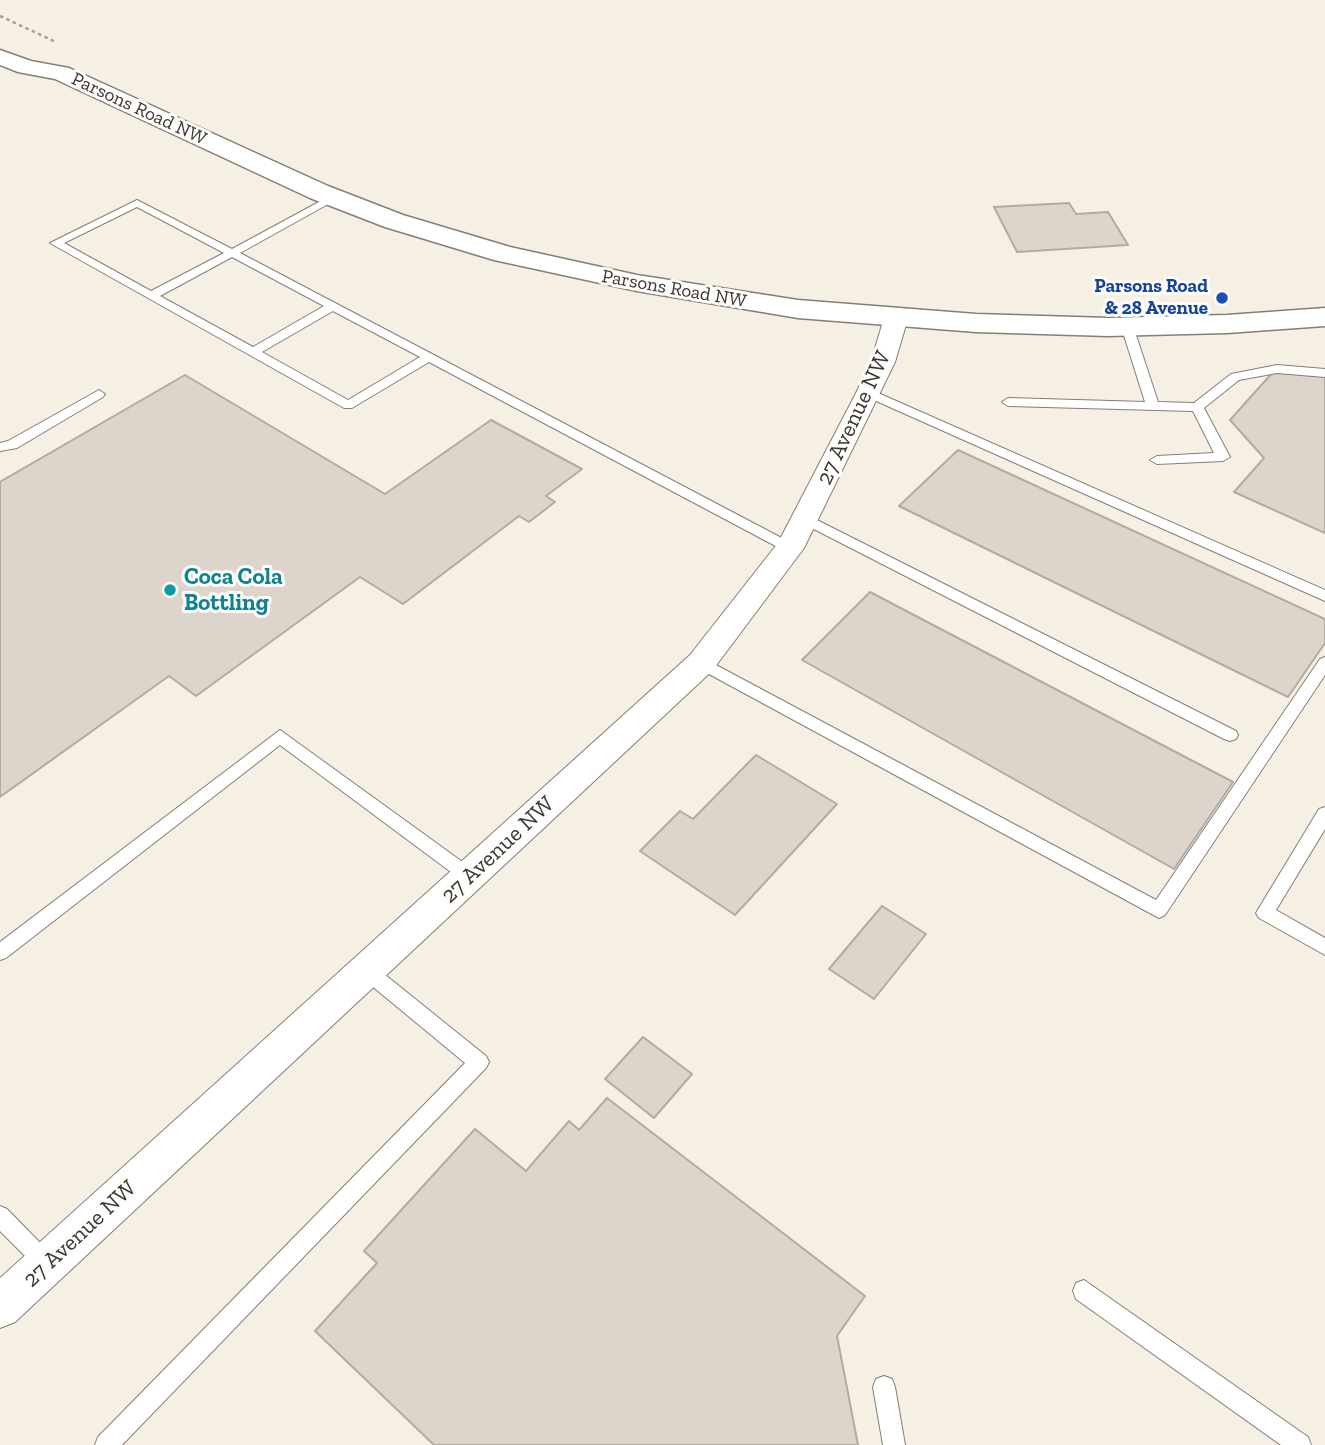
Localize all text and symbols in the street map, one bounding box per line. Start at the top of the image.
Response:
street label: Parsons Road NW [68,68,210,150]
street label: Parsons Road NW [600,265,748,313]
place label: Parsons Road & 28 Avenue [1094,276,1208,320]
marker: Parsons Road & 28 Avenue [1214,290,1230,306]
street label: 27 Avenue NW [811,347,897,489]
place label: Coca Cola Bottling [184,563,283,617]
marker: Coca Cola Bottling [162,582,178,598]
street label: 27 Avenue NW [436,791,560,909]
street label: 27 Avenue NW [18,1175,142,1293]

